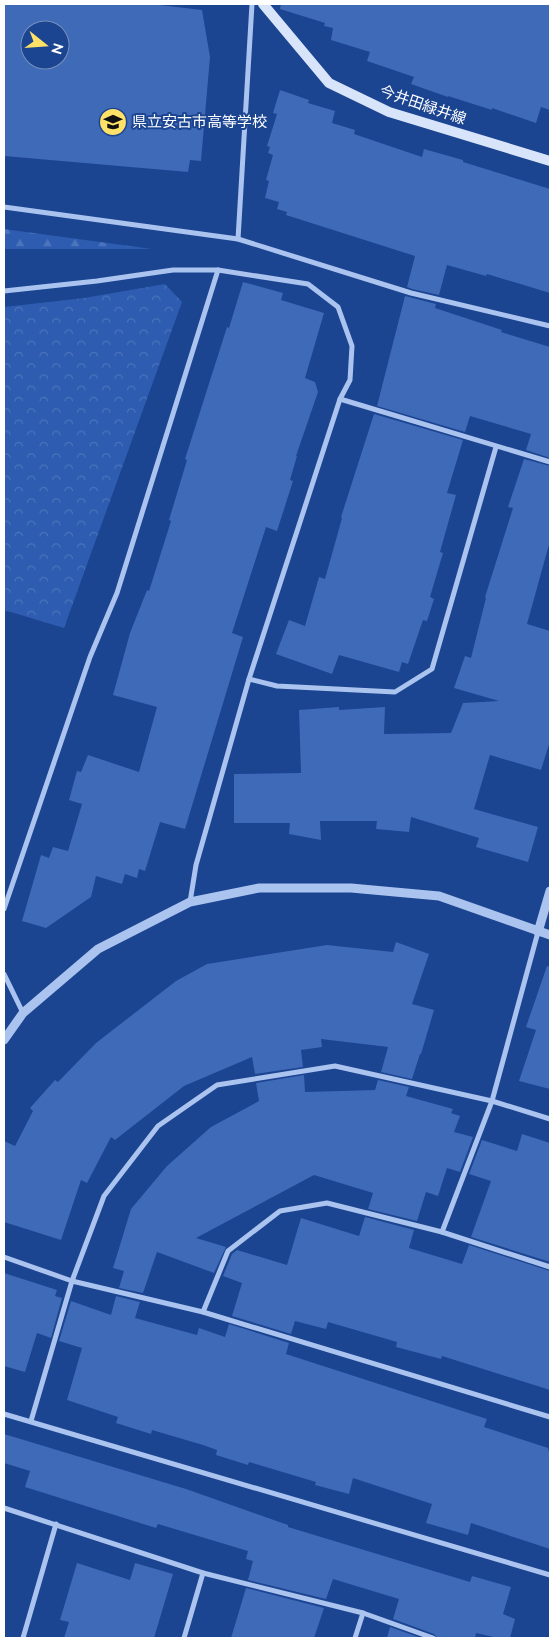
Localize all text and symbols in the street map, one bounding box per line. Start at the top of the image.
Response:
north arrow [20,20,70,70]
text: N [48,41,67,56]
street label: 今井田緑井線 [378,82,468,128]
school or university icon: 県立安古市高等学校 [98,107,128,137]
place label: 県立安古市高等学校 [132,113,267,131]

